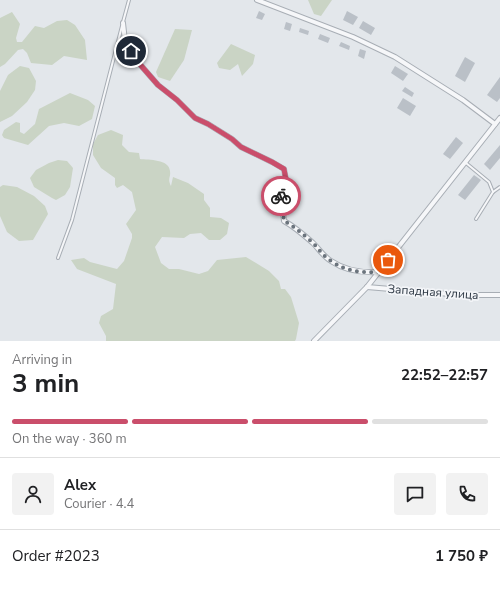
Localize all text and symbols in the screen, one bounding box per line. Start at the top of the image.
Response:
pin [114,34,148,68]
icon: home [120,40,142,62]
courier [261,176,301,216]
icon: bike [270,185,292,207]
pin [371,243,405,277]
icon: bag [377,249,399,271]
street label: Западная улица [387,281,479,303]
text: Arriving in [12,351,72,369]
text: 22:52–22:57 [401,365,488,385]
text: 3 min [12,366,79,401]
text: On the way · 360 m [12,430,127,448]
button: person [12,473,54,515]
button: chat [394,473,436,515]
button: phone [446,473,488,515]
text: Alex [64,475,96,495]
text: Courier · 4.4 [64,495,134,513]
text: Order #2023 [12,546,100,566]
text: 1 750 ₽ [435,546,488,566]

